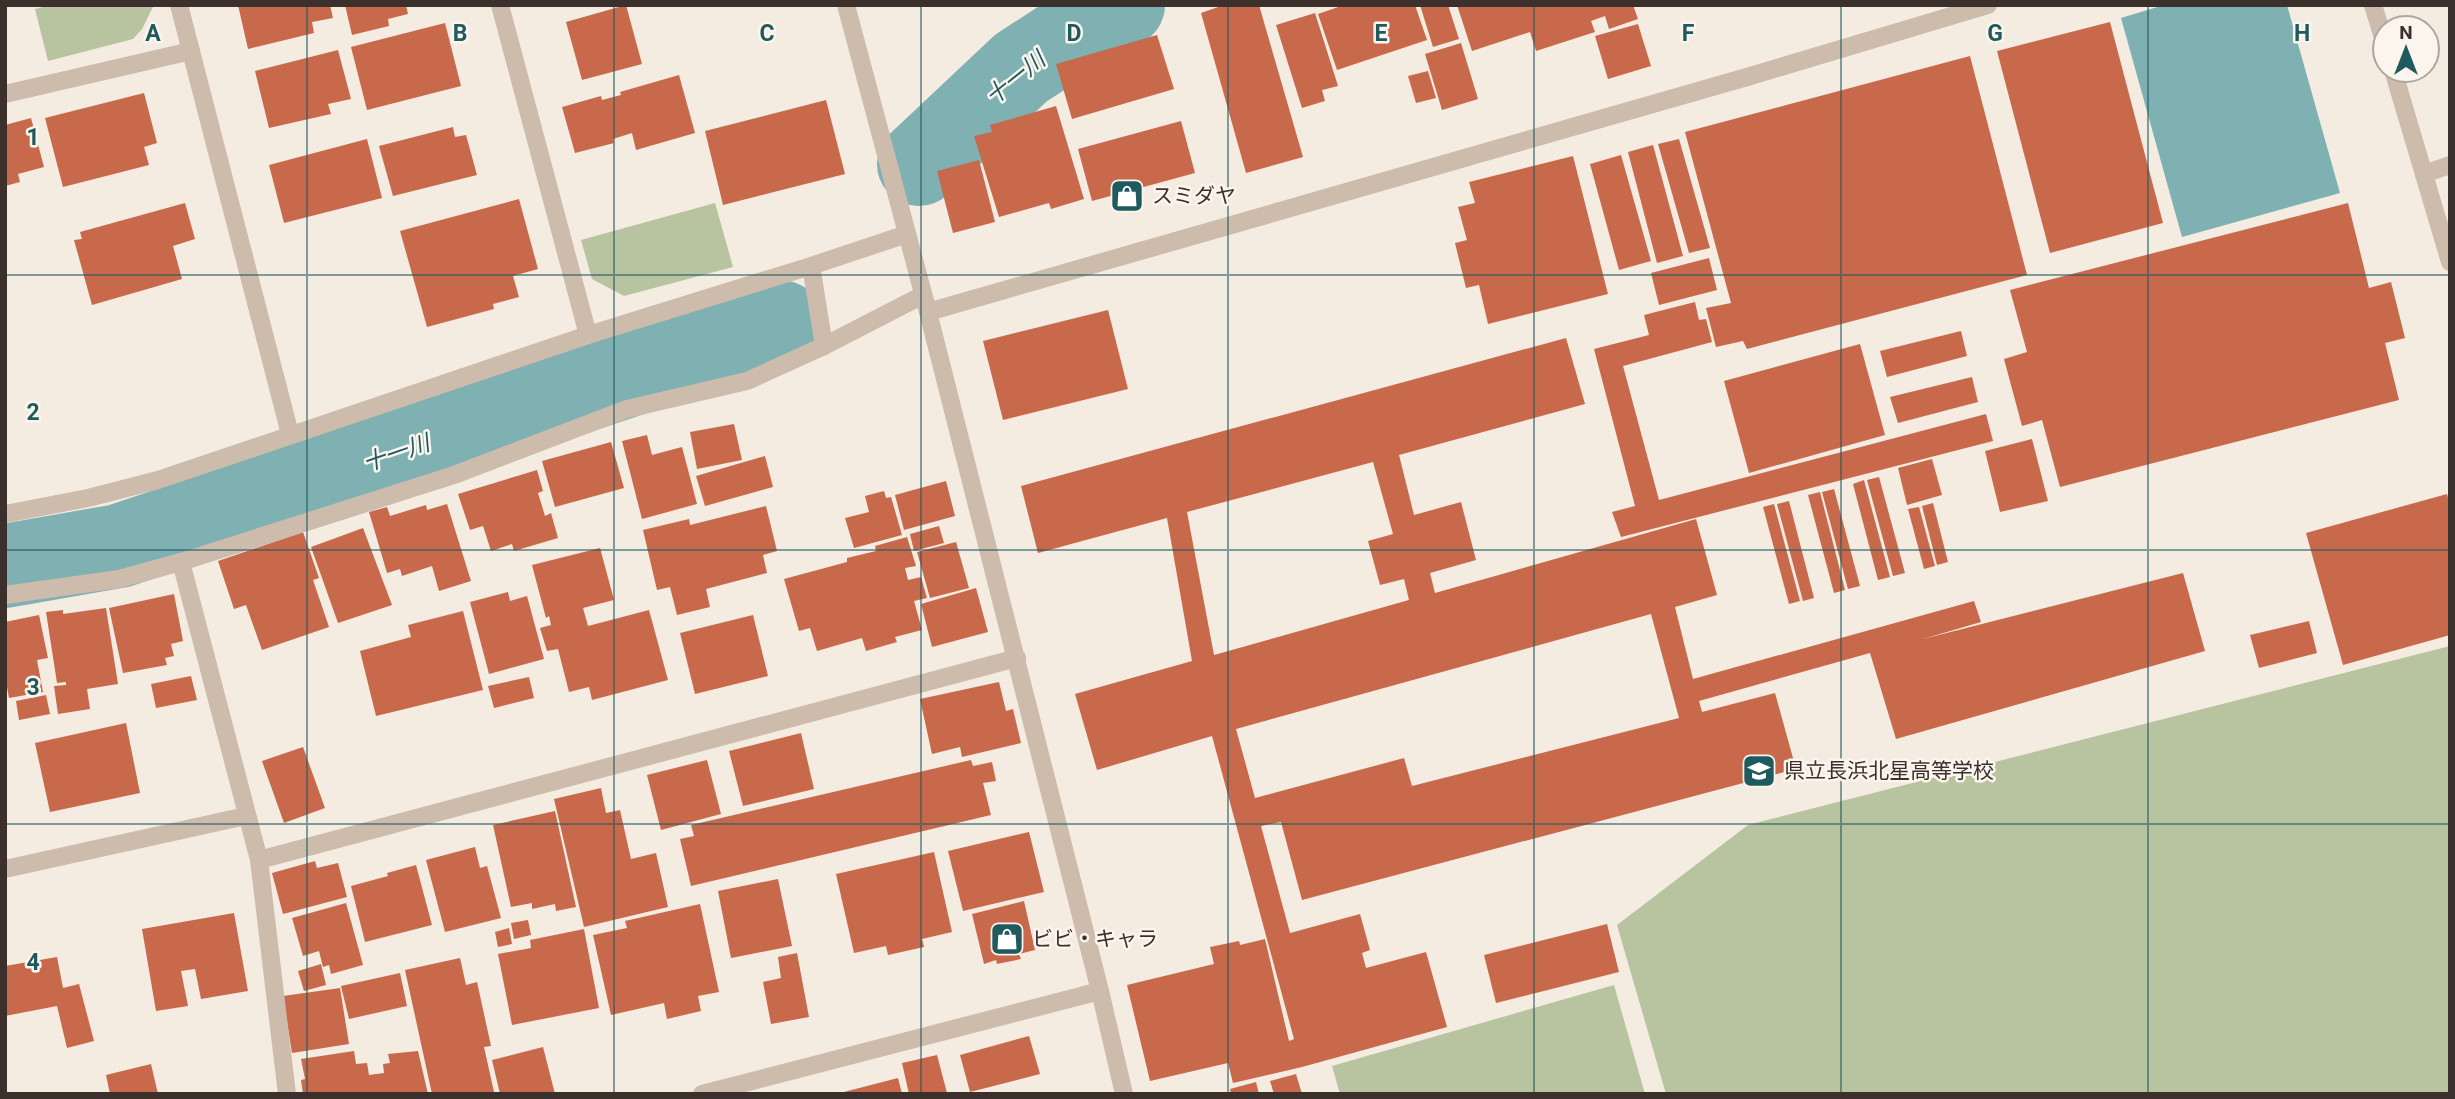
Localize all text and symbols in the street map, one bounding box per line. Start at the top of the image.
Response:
north arrow [2371,14,2441,84]
text: A [145,20,161,47]
text: B [453,20,467,47]
text: C [759,20,775,47]
text: D [1067,20,1081,47]
text: E [1375,20,1388,47]
text: F [1682,20,1695,47]
text: G [1987,20,2003,47]
text: H [2294,20,2310,47]
text: N [2399,21,2413,44]
water label: 十一川 [980,44,1053,111]
text: 1 [26,124,40,151]
shop icon: スミダヤ [1108,177,1146,215]
place label: スミダヤ [1152,184,1236,208]
text: 2 [26,399,40,426]
water label: 十一川 [359,428,436,477]
text: 3 [26,674,40,701]
school or university icon: 県立長浜北星高等学校 [1740,752,1778,790]
place label: 県立長浜北星高等学校 [1784,759,1994,783]
shop icon: ビビ・キャラ [988,920,1026,958]
place label: ビビ・キャラ [1032,927,1158,951]
text: 4 [26,949,40,976]

